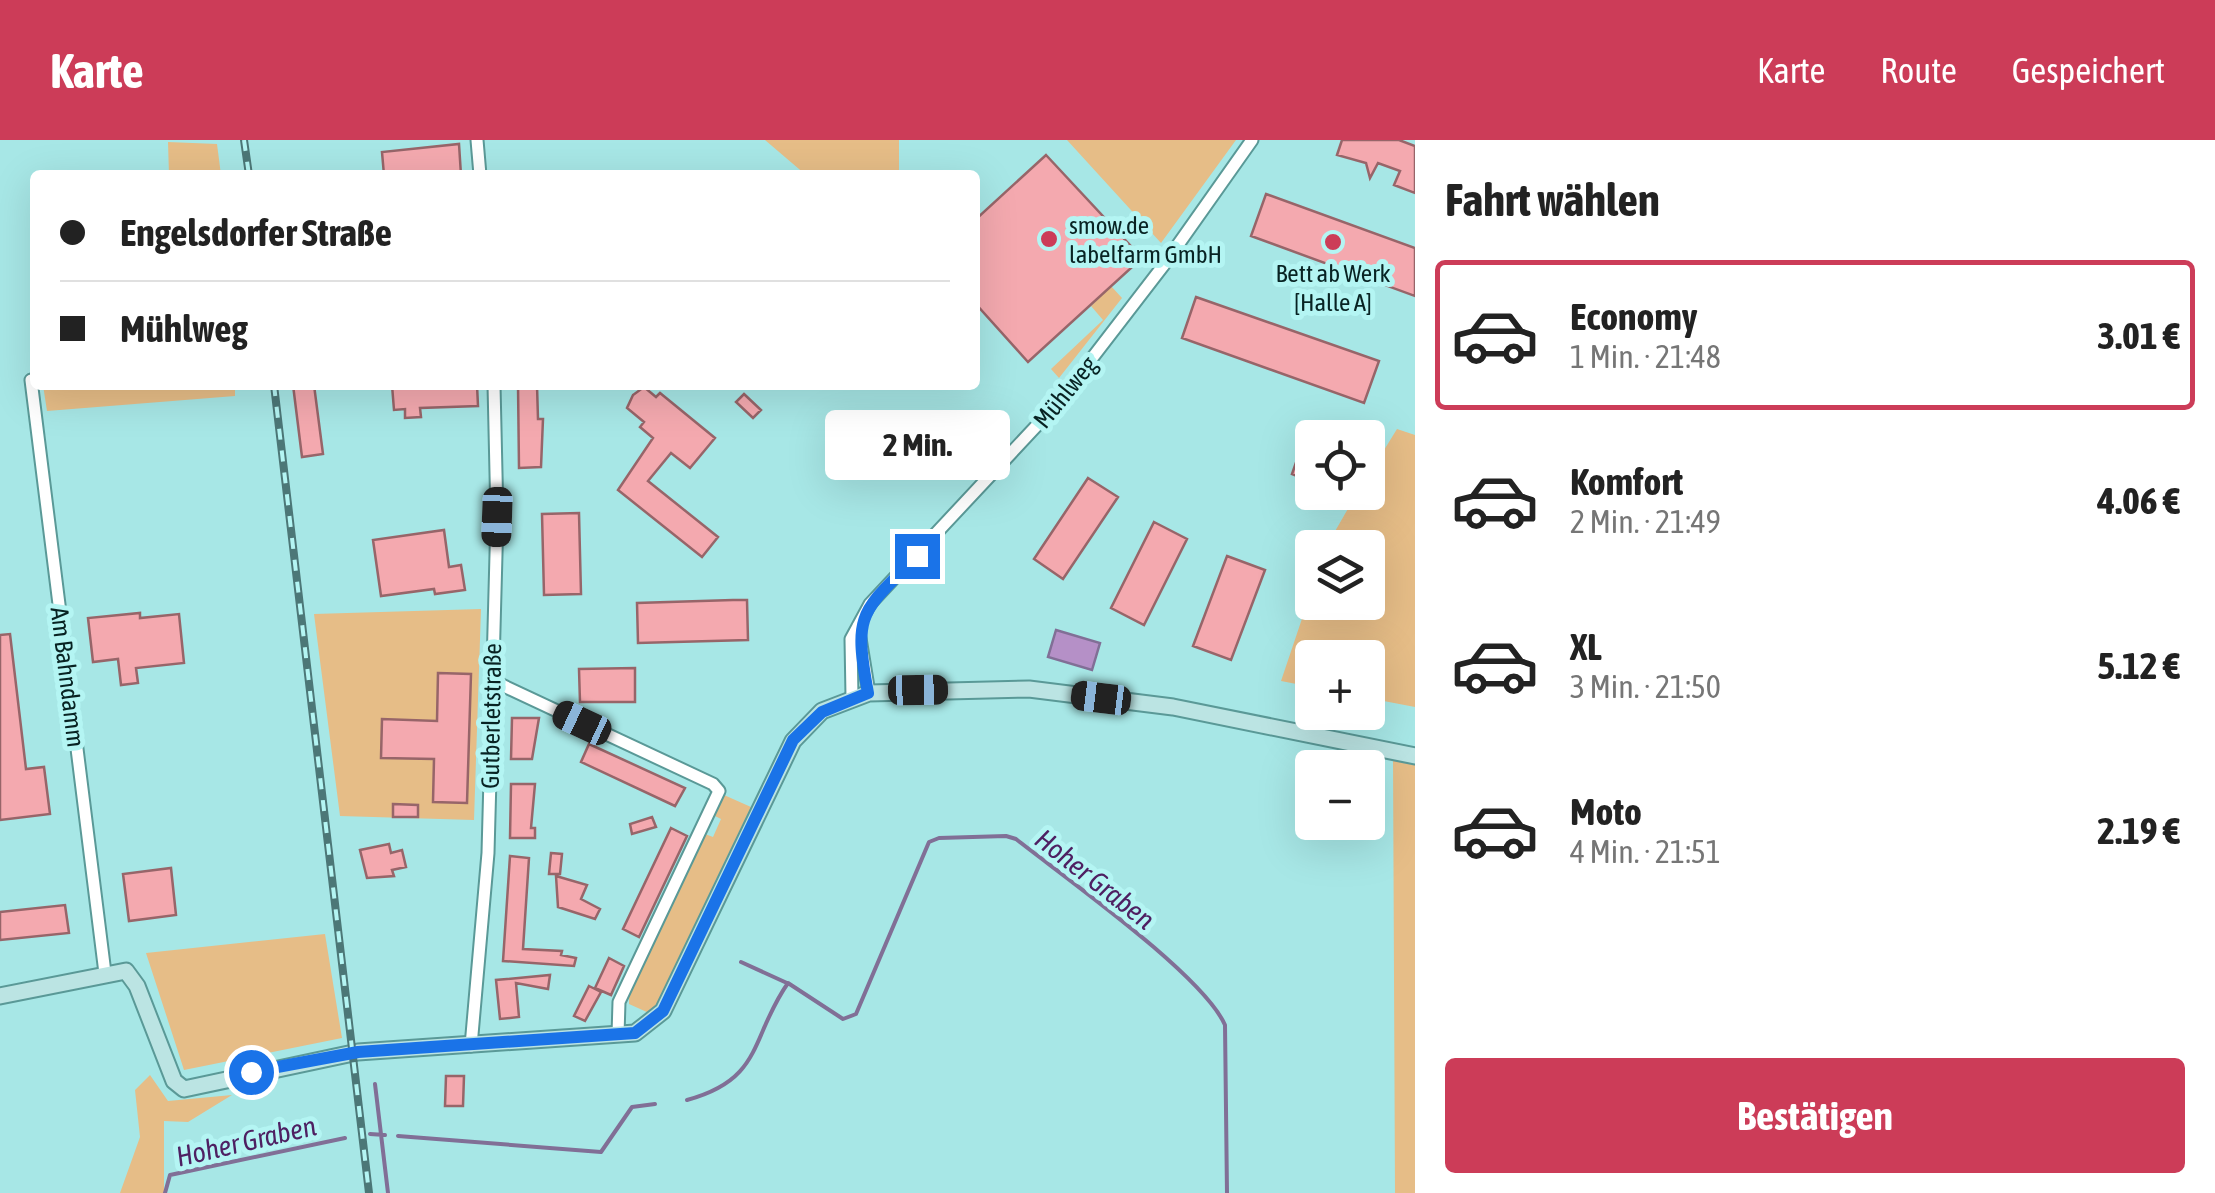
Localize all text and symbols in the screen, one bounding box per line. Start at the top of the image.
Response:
text: Karte [50,43,144,98]
text: Karte [1757,50,1825,90]
text: Route [1880,50,1957,90]
text: Gespeichert [2012,50,2165,90]
text: Fahrt wählen [1445,174,1660,226]
text: Engelsdorfer Straße [120,211,392,254]
place label: smow.de labelfarm GmbH [1069,211,1222,268]
marker: smow.de labelfarm GmbH [1038,228,1060,250]
marker: Bett ab Werk [Halle A] [1322,231,1344,253]
place label: Bett ab Werk [Halle A] [1275,259,1391,316]
icon: car [1450,290,1540,380]
text: Economy [1570,295,1697,338]
text: Mühlweg [120,307,248,350]
text: 3.01 € [2097,314,2180,357]
text: 1 Min. · 21:48 [1570,338,1721,375]
street label: Mühlweg [1028,350,1102,433]
callout: 2 Min. [824,411,1010,481]
map controls [1295,420,1385,840]
button: locate [1295,420,1385,510]
text: 2 Min. [883,426,952,463]
icon: car [1450,455,1540,545]
text: Komfort [1570,460,1683,503]
text: 4.06 € [2097,479,2180,522]
car [481,486,513,548]
text: 2 Min. · 21:49 [1570,503,1721,540]
button: layers [1295,530,1385,620]
route end [895,534,940,579]
street label: Am Bahndamm [46,605,90,749]
icon: car [1450,620,1540,710]
text: XL [1570,625,1602,668]
button: + [1295,640,1385,730]
street label: Gutberletstraße [476,643,506,789]
text: 5.12 € [2097,644,2180,687]
text: 3 Min. · 21:50 [1570,668,1721,705]
car [888,674,948,706]
car [1069,679,1133,717]
car [548,697,616,749]
button: − [1295,750,1385,840]
icon: car [1450,785,1540,875]
text: Moto [1570,790,1642,833]
text: 2.19 € [2097,809,2180,852]
water label: Hoher Graben [1029,822,1161,936]
text: 4 Min. · 21:51 [1570,833,1721,870]
route start [229,1050,274,1095]
button: Bestätigen [1445,1058,2185,1173]
water label: Hoher Graben [173,1109,320,1173]

